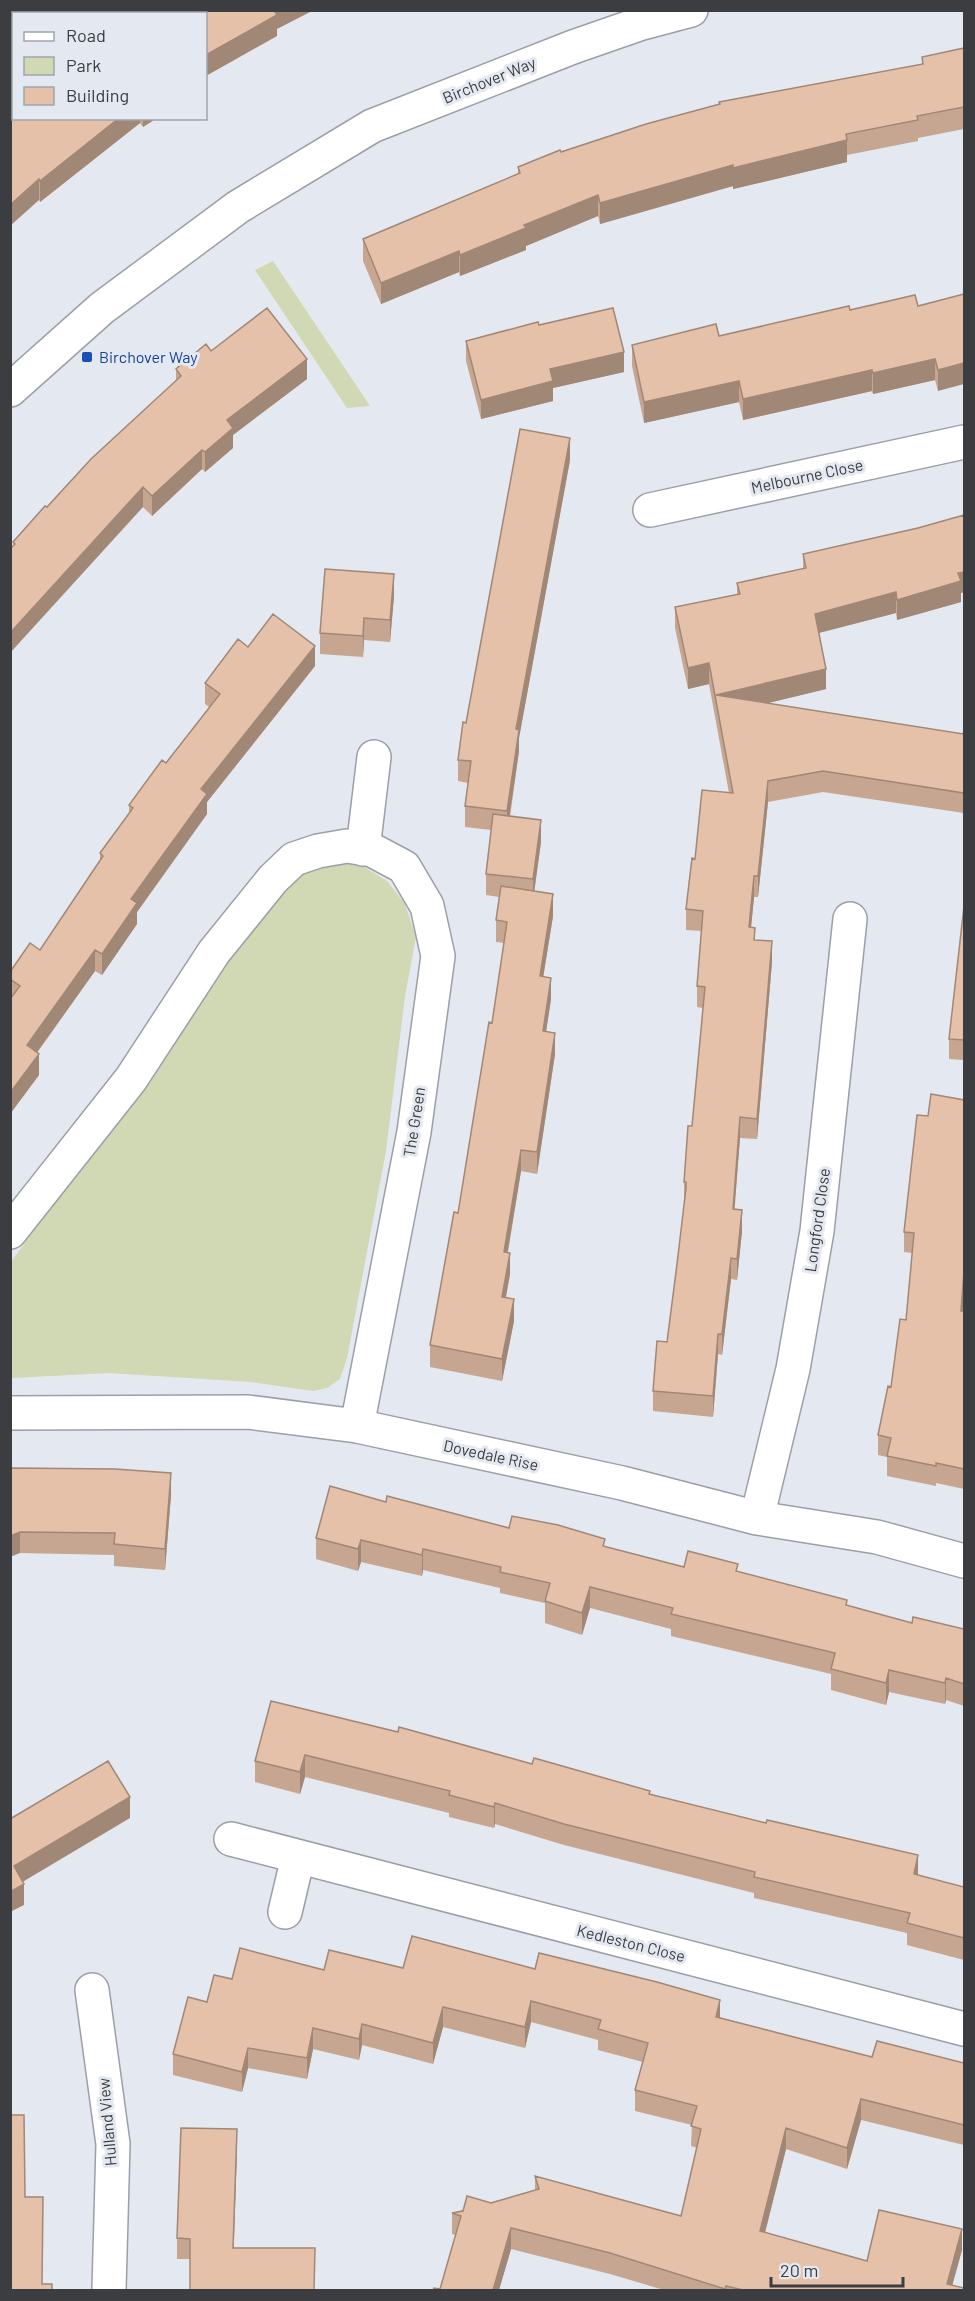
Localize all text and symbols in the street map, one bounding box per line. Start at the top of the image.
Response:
legend [12,12,207,120]
text: Road [66,24,106,46]
street label: Birchover Way [439,52,539,107]
text: Park [66,54,101,76]
text: Building [66,84,129,106]
place label: Birchover Way [99,347,198,366]
marker: Birchover Way [80,350,94,364]
street label: Melbourne Close [749,454,865,497]
street label: The Green [399,1086,428,1158]
street label: Longford Close [800,1167,833,1273]
street label: Dovedale Rise [442,1435,540,1474]
street label: Kedleston Close [575,1920,687,1965]
street label: Hulland View [93,2077,120,2167]
scale bar [771,2250,903,2288]
text: 20 m [780,2259,818,2281]

